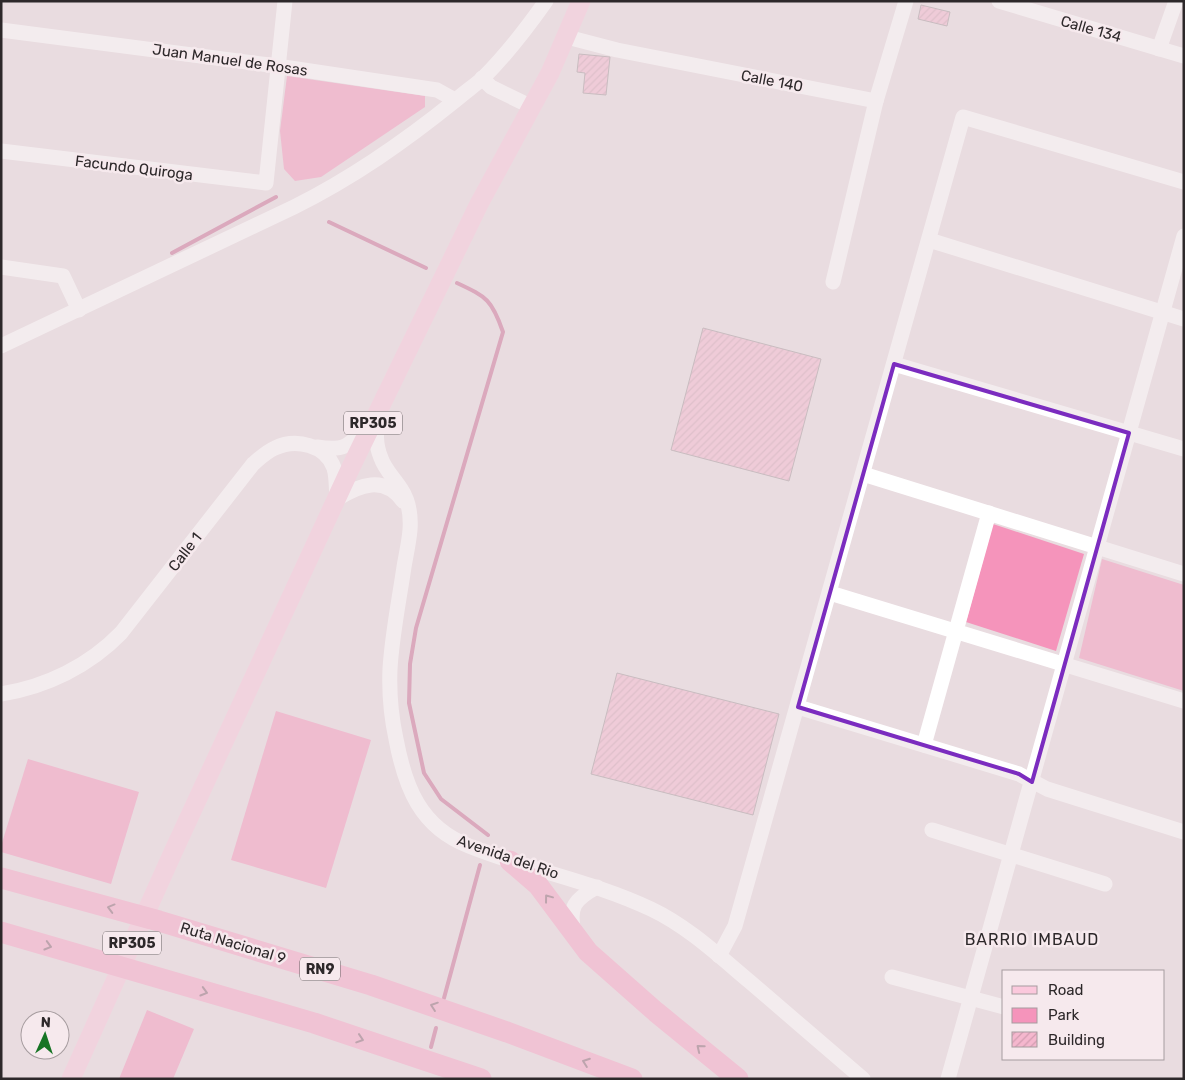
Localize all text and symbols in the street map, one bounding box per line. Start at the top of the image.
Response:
street label: Calle 134 [1059,12,1123,46]
street label: Juan Manuel de Rosas [151,40,309,80]
street label: Calle 140 [739,66,805,96]
street label: Facundo Quiroga [74,152,194,184]
road number: RP305 [344,412,402,434]
street label: Calle 1 [164,529,206,575]
street label: Avenida del Rio [455,831,561,883]
one-way arrow [545,895,553,904]
one-way arrow [106,903,115,914]
street label: Ruta Nacional 9 [178,918,288,968]
district label: BARRIO IMBAUD [965,930,1099,949]
road number: RP305 [103,931,161,954]
one-way arrow [44,940,52,951]
road number: RN9 [300,958,340,981]
legend [1002,970,1165,1060]
text: Road [1048,981,1084,999]
one-way arrow [199,986,208,996]
one-way arrow [430,1002,438,1012]
text: Park [1048,1006,1079,1024]
north arrow [20,1010,70,1060]
text: N [40,1014,51,1031]
text: Building [1048,1031,1105,1049]
one-way arrow [355,1033,363,1043]
one-way arrow [697,1046,706,1054]
one-way arrow [583,1058,591,1068]

